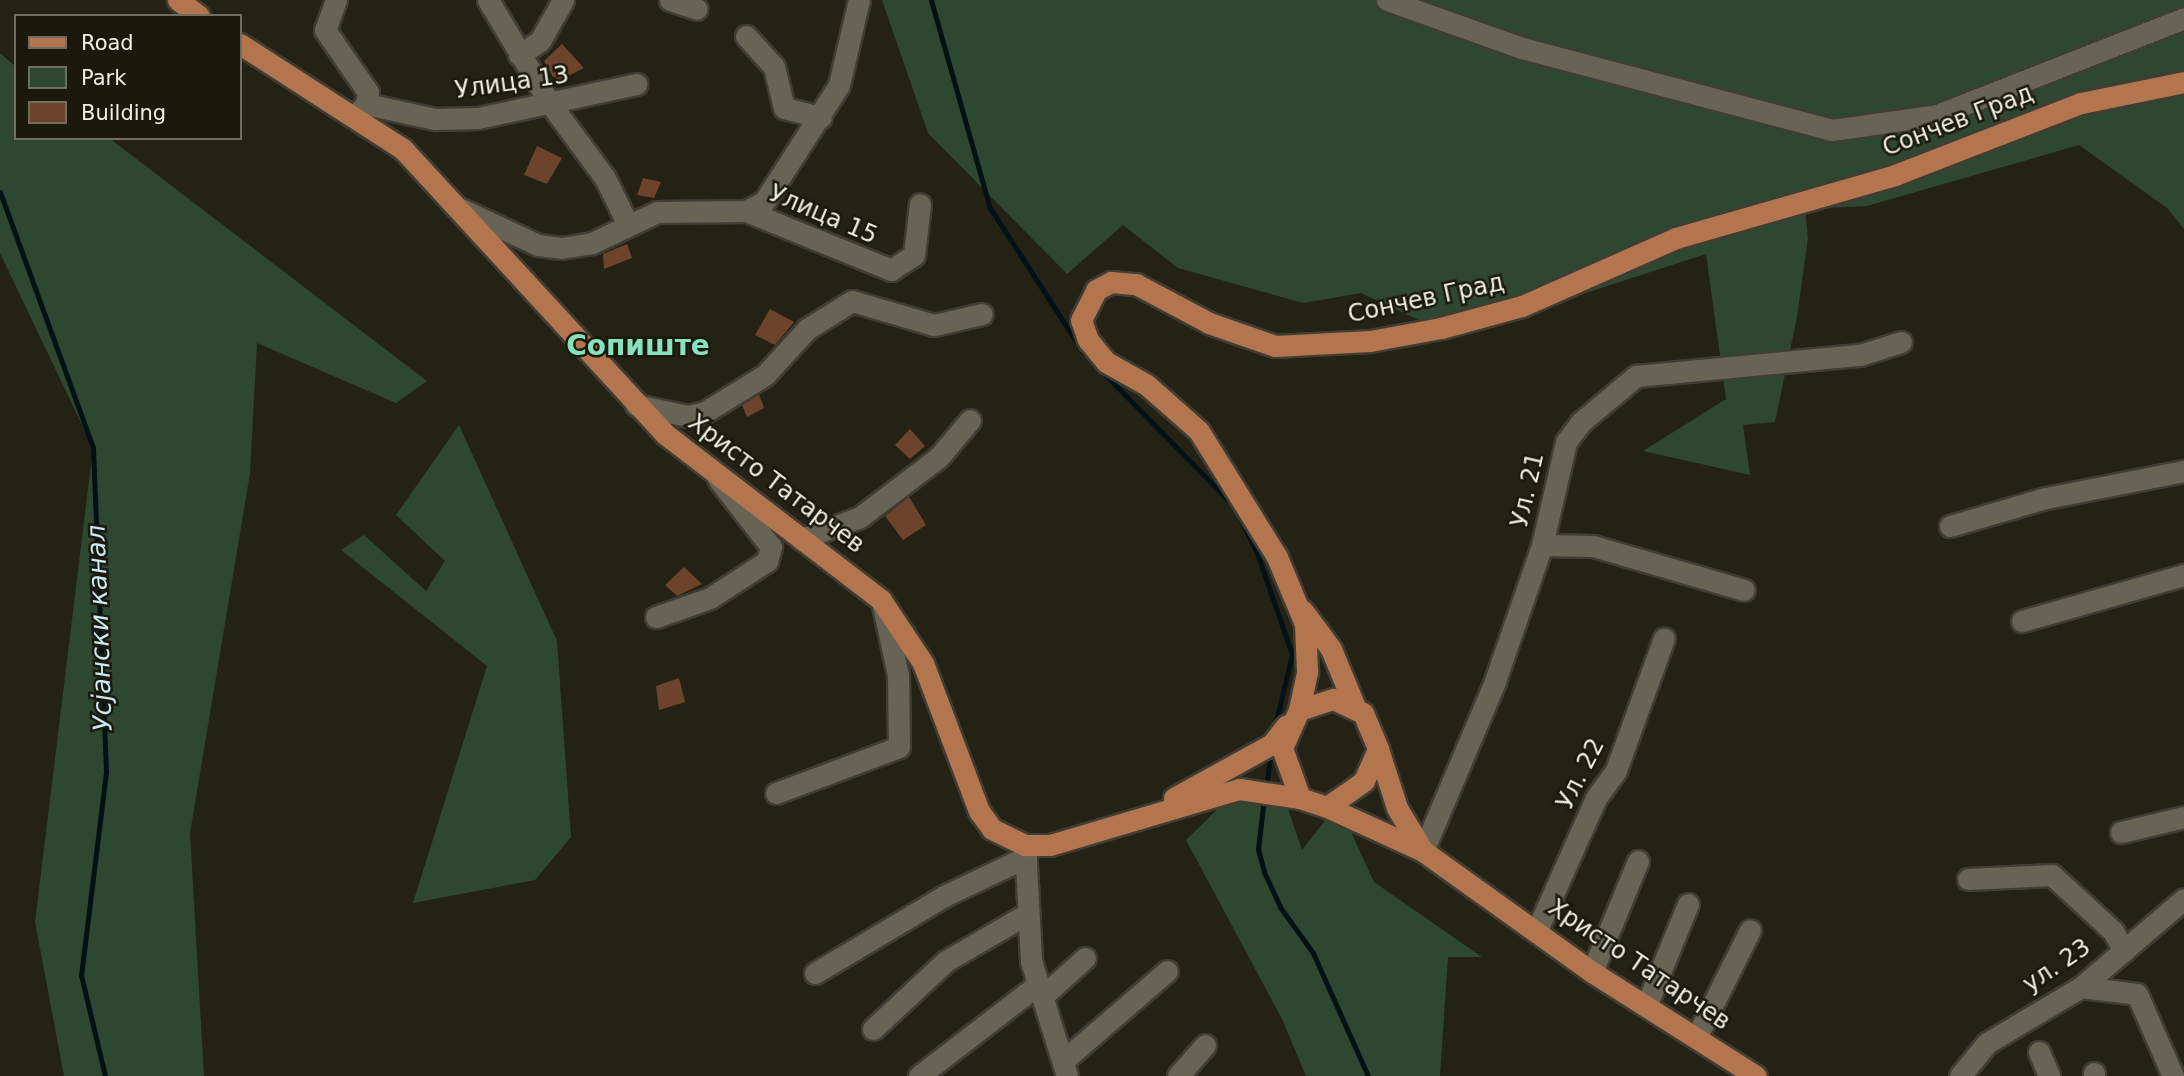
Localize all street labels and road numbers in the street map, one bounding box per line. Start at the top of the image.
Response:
street label: Улица 13 [453,61,571,105]
street label: Сончев Град [1879,79,2037,163]
street label: Улица 15 [765,179,881,251]
street label: Сончев Град [1345,268,1507,330]
street label: Христо Татарчев [682,408,870,560]
street label: Ул. 21 [1505,450,1551,530]
street label: Ул. 22 [1551,734,1611,814]
street label: Христо Татарчев [1543,893,1735,1037]
street label: ул. 23 [2018,933,2096,999]

